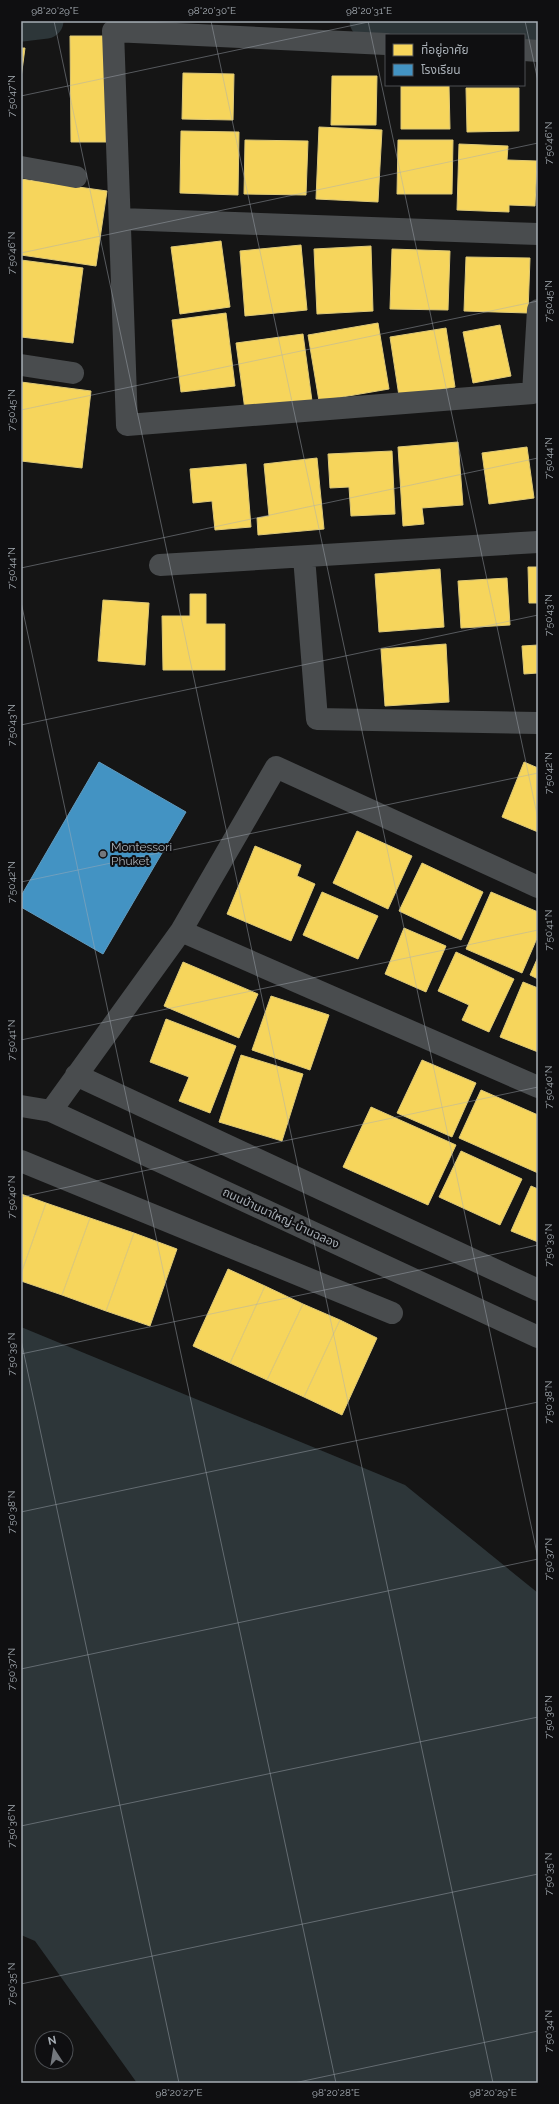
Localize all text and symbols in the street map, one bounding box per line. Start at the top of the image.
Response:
text: 98°20'29"E [31,5,79,16]
text: 98°20'30"E [188,5,236,16]
text: 98°20'31"E [346,5,392,16]
legend [385,34,525,86]
text: ที่อยู่อาศัย [421,41,469,57]
text: โรงเรียน [421,63,461,77]
text: 7°50'47"N [6,75,17,117]
text: 7°50'46"N [543,122,554,164]
text: 7°50'46"N [6,232,17,274]
text: 7°50'45"N [543,280,554,322]
text: 7°50'45"N [6,389,17,431]
text: 7°50'44"N [543,437,554,479]
text: 7°50'44"N [6,547,17,589]
text: 7°50'43"N [543,594,554,636]
text: 7°50'43"N [6,704,17,746]
text: 7°50'42"N [543,752,554,794]
place label: Montessori Phuket [111,840,172,868]
marker: Montessori Phuket [98,849,108,859]
text: 7°50'42"N [6,861,17,903]
text: 7°50'41"N [543,910,554,950]
text: 7°50'41"N [6,1020,17,1060]
text: 7°50'40"N [543,1066,554,1108]
text: 7°50'40"N [6,1176,17,1218]
street label: ถนนบ้านนาใหญ่-บ้านฉลอง [220,1185,342,1251]
text: 7°50'39"N [543,1224,554,1266]
text: 7°50'39"N [6,1333,17,1375]
text: 7°50'38"N [543,1380,554,1424]
text: 7°50'38"N [6,1490,17,1534]
text: 7°50'37"N [543,1538,554,1580]
text: 7°50'37"N [6,1648,17,1690]
text: 7°50'36"N [543,1695,554,1739]
text: 7°50'36"N [6,1804,17,1848]
text: 7°50'35"N [543,1853,554,1895]
text: 7°50'35"N [6,1963,17,2005]
text: 7°50'34"N [543,2010,554,2052]
north arrow [34,2030,74,2070]
text: N [47,2033,57,2048]
text: 98°20'27"E [155,2087,203,2098]
text: 98°20'28"E [312,2087,360,2098]
text: 98°20'29"E [469,2087,517,2098]

